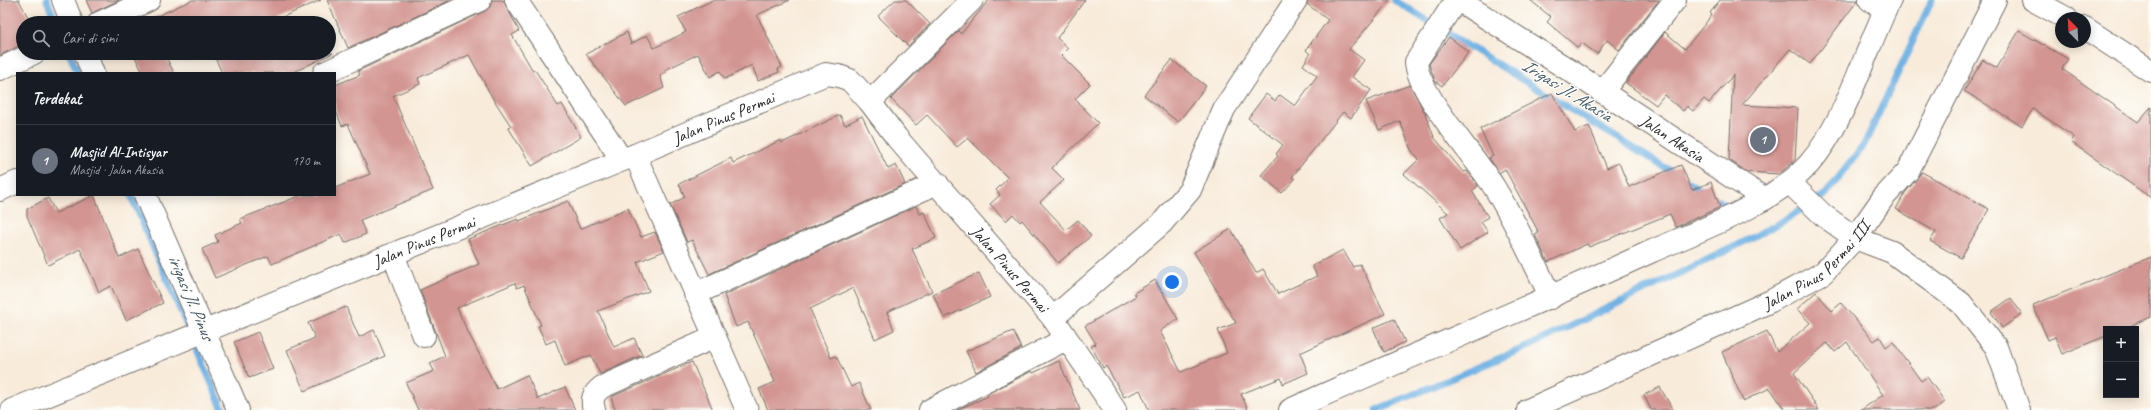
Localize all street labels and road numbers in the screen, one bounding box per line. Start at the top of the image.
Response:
street label: Jalan Pinus Permai [669,87,779,149]
street label: Jalan Akasia [1636,109,1709,167]
street label: Jalan Pinus Permai [369,211,480,273]
street label: Jalan Pinus Permai III [1759,214,1877,315]
street label: Jalan Pinus Permai [966,220,1054,318]

